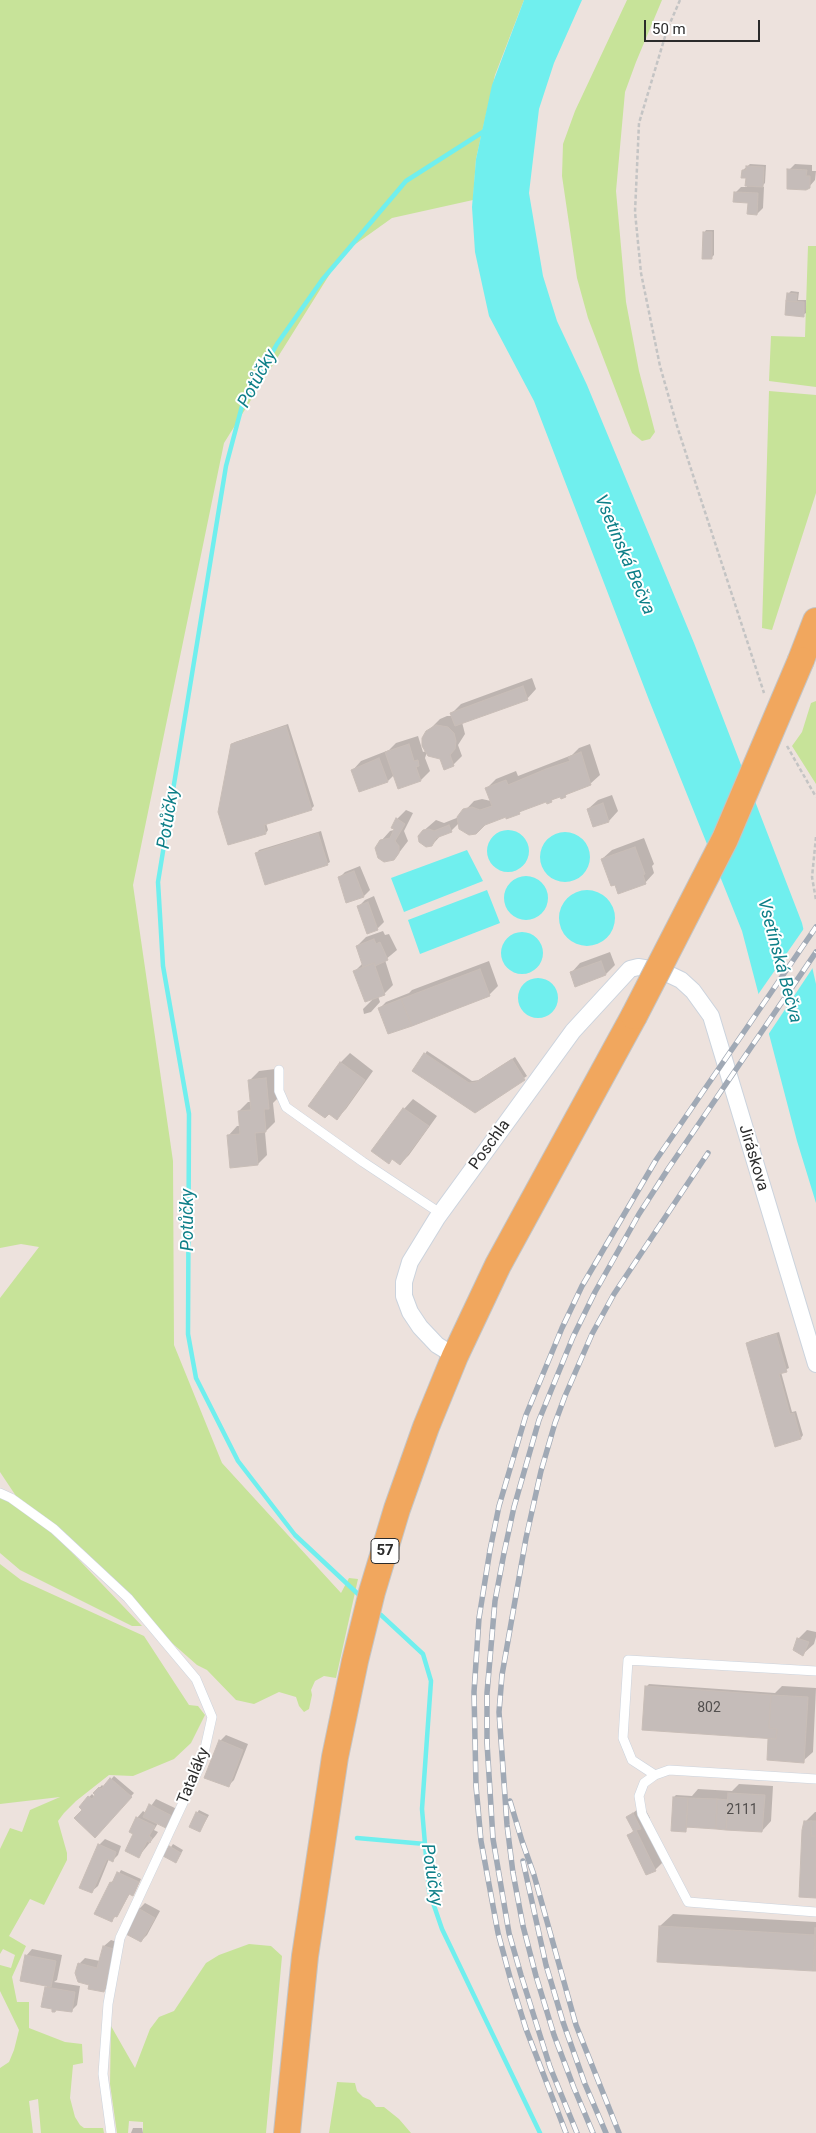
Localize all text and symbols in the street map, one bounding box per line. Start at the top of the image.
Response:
scale bar [646,10,762,42]
text: 50 m [652,20,686,38]
water label: Potůčky [234,346,282,412]
water label: Vsetínská Bečva [589,492,659,618]
water label: Potůčky [153,785,185,851]
water label: Vsetínská Bečva [752,896,806,1026]
street label: Poschla [465,1116,515,1174]
street label: Jiráskova [734,1123,772,1193]
water label: Potůčky [177,1189,199,1251]
road number: 57 [371,1538,399,1564]
house number: 802 [697,1700,721,1716]
street label: Tataláky [174,1745,214,1807]
house number: 2111 [726,1802,758,1818]
water label: Potůčky [415,1842,447,1908]

